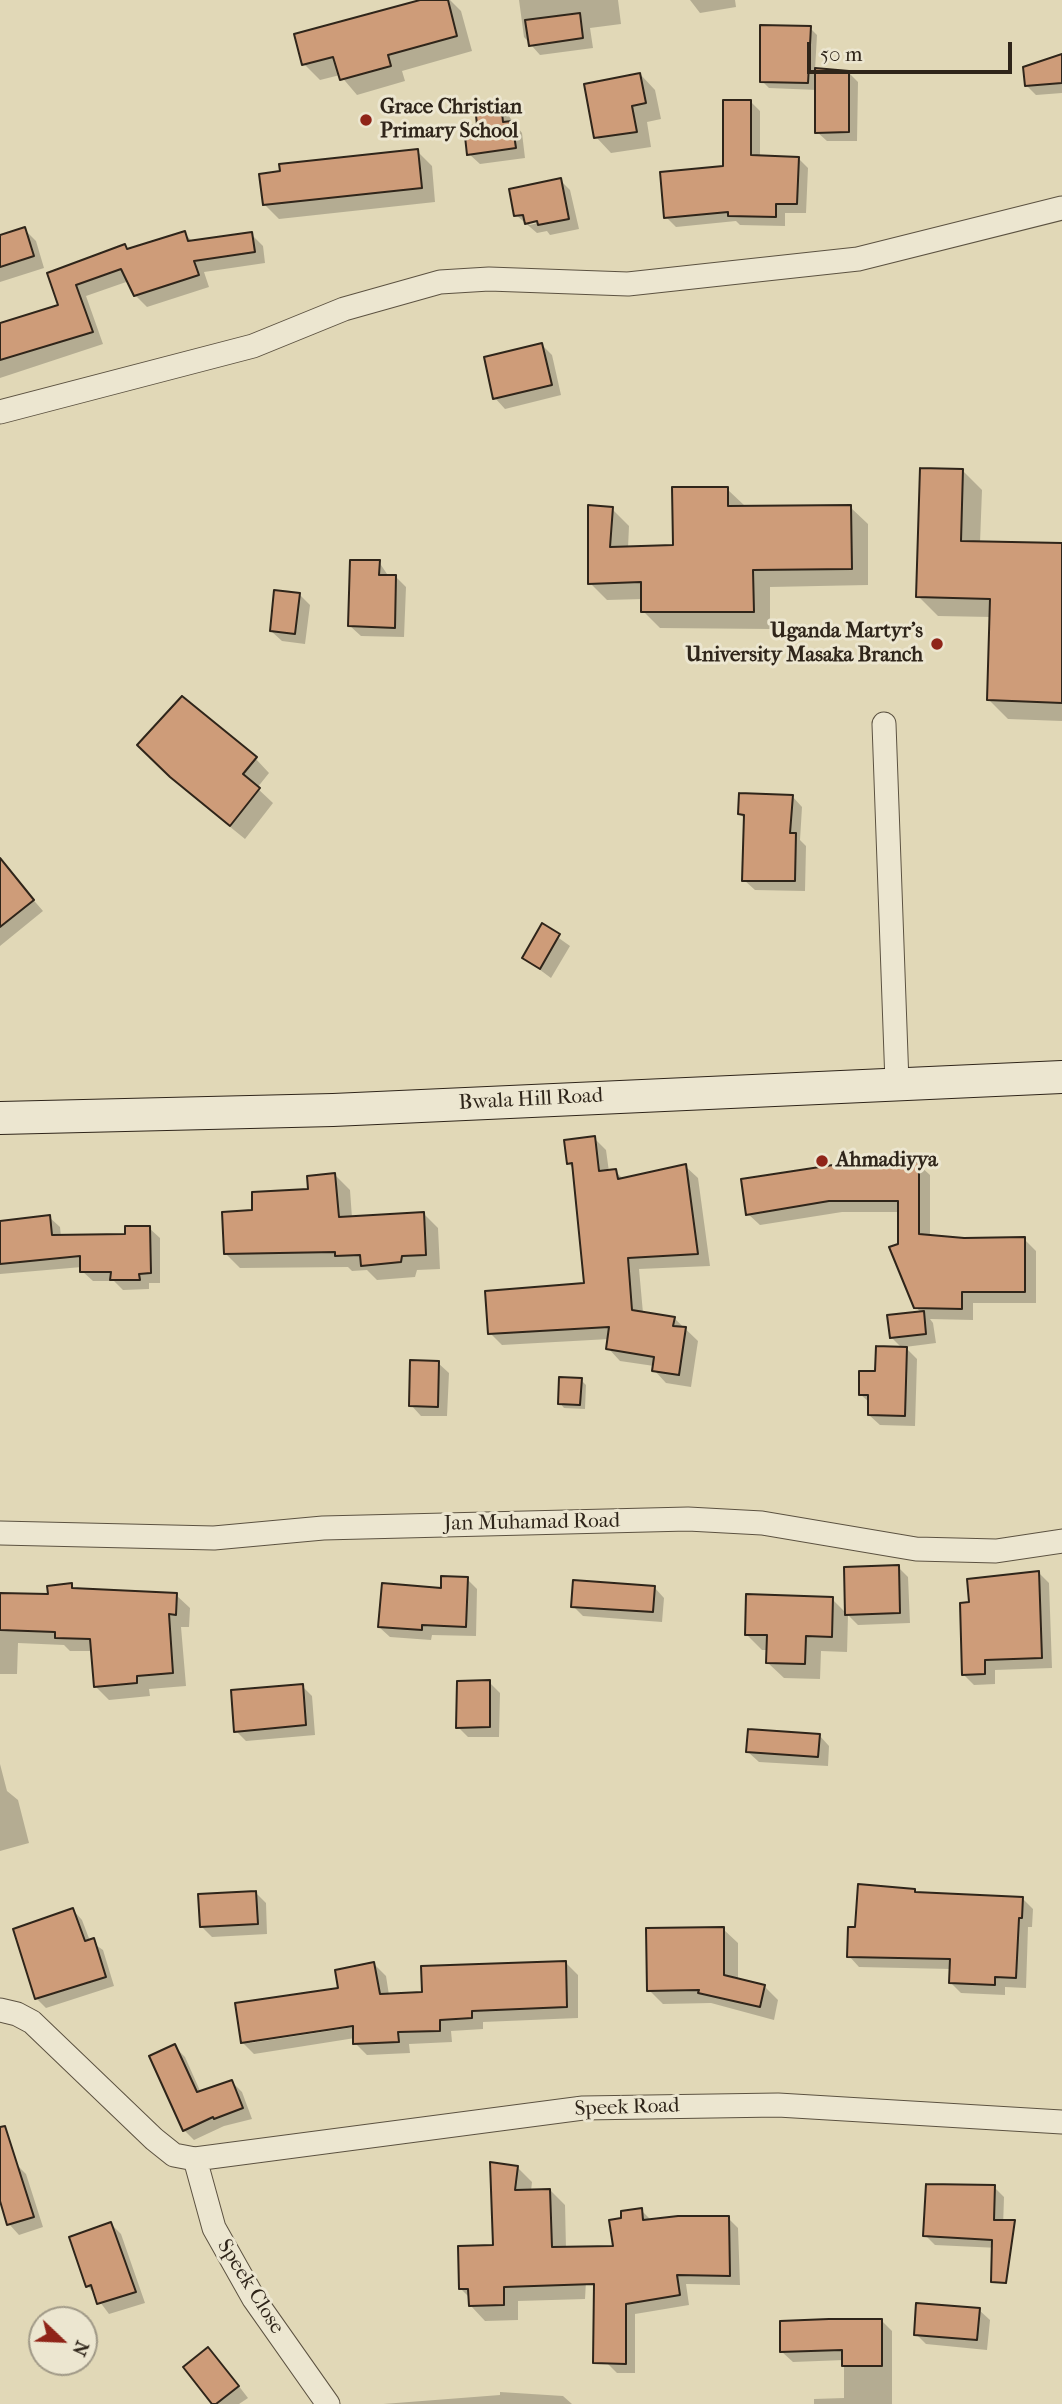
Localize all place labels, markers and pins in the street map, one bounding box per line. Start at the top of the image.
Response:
place label: Grace Christian Primary School [380,95,522,145]
marker: Grace Christian Primary School [358,112,374,128]
place label: Uganda Martyr's University Masaka Branch [685,619,923,669]
marker: Uganda Martyr's University Masaka Branch [929,636,945,652]
place label: Ahmadiyya [836,1148,938,1174]
marker: Ahmadiyya [814,1153,830,1169]

